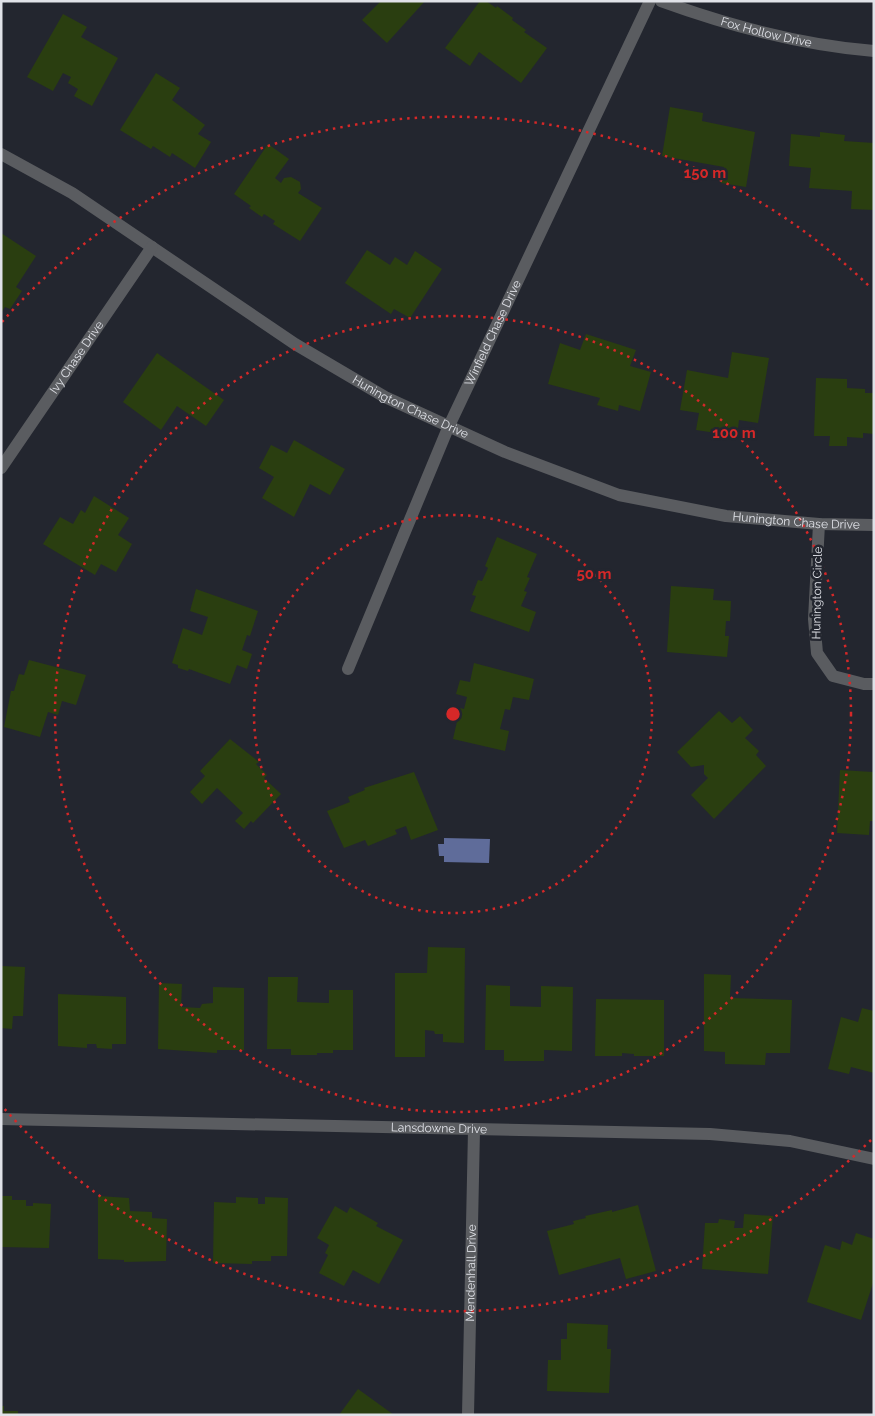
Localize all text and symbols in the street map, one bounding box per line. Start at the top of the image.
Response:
street label: Fox Hollow Drive [719,14,813,50]
text: 150 m [684,164,726,182]
street label: Winfield Chase Drive [462,278,524,388]
street label: Ivy Chase Drive [47,318,106,396]
street label: Hunington Chase Drive [350,372,471,441]
text: 100 m [712,424,756,442]
street label: Hunington Chase Drive [732,510,860,532]
street label: Hunington Circle [809,546,825,640]
text: 50 m [576,565,612,583]
centre of rings [444,705,462,723]
street label: Lansdowne Drive [391,1120,487,1136]
street label: Mendenhall Drive [463,1224,479,1322]

